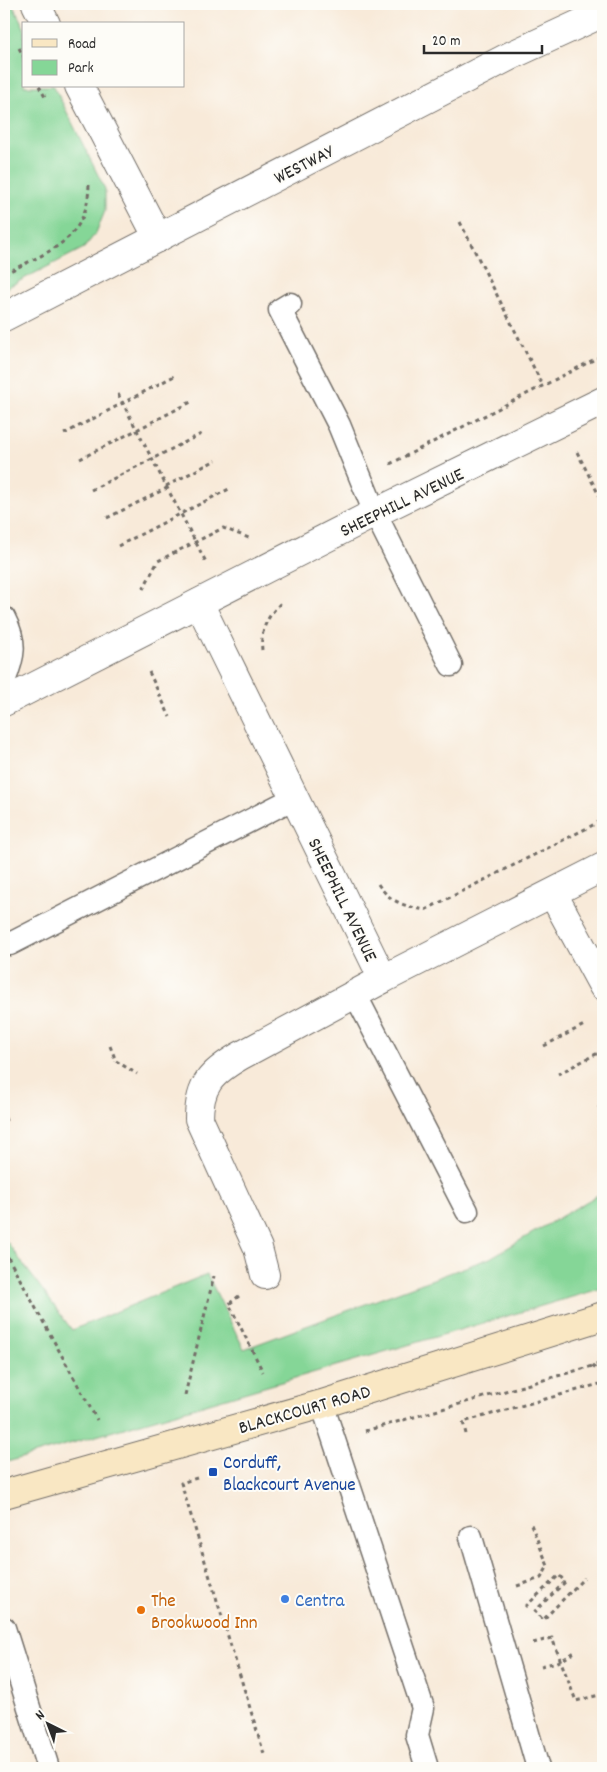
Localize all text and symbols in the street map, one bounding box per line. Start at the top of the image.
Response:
legend [22,22,185,88]
scale bar [424,22,542,54]
text: 20 m [432,31,460,53]
text: Road [68,34,96,56]
text: Park [68,58,94,80]
street label: WESTWAY [270,139,340,193]
street label: SHEEPHILL AVENUE [336,462,469,546]
street label: SHEEPHILL AVENUE [299,834,383,967]
street label: BLACKCOURT ROAD [236,1380,374,1443]
place label: Corduff, Blackcourt Avenue [223,1451,356,1500]
marker: Corduff, Blackcourt Avenue [207,1466,219,1478]
place label: The Brookwood Inn [151,1589,258,1638]
place label: Centra [295,1589,346,1616]
marker: Centra [279,1593,291,1605]
marker: The Brookwood Inn [135,1604,147,1616]
north arrow [22,1700,72,1750]
text: N [31,1706,50,1726]

